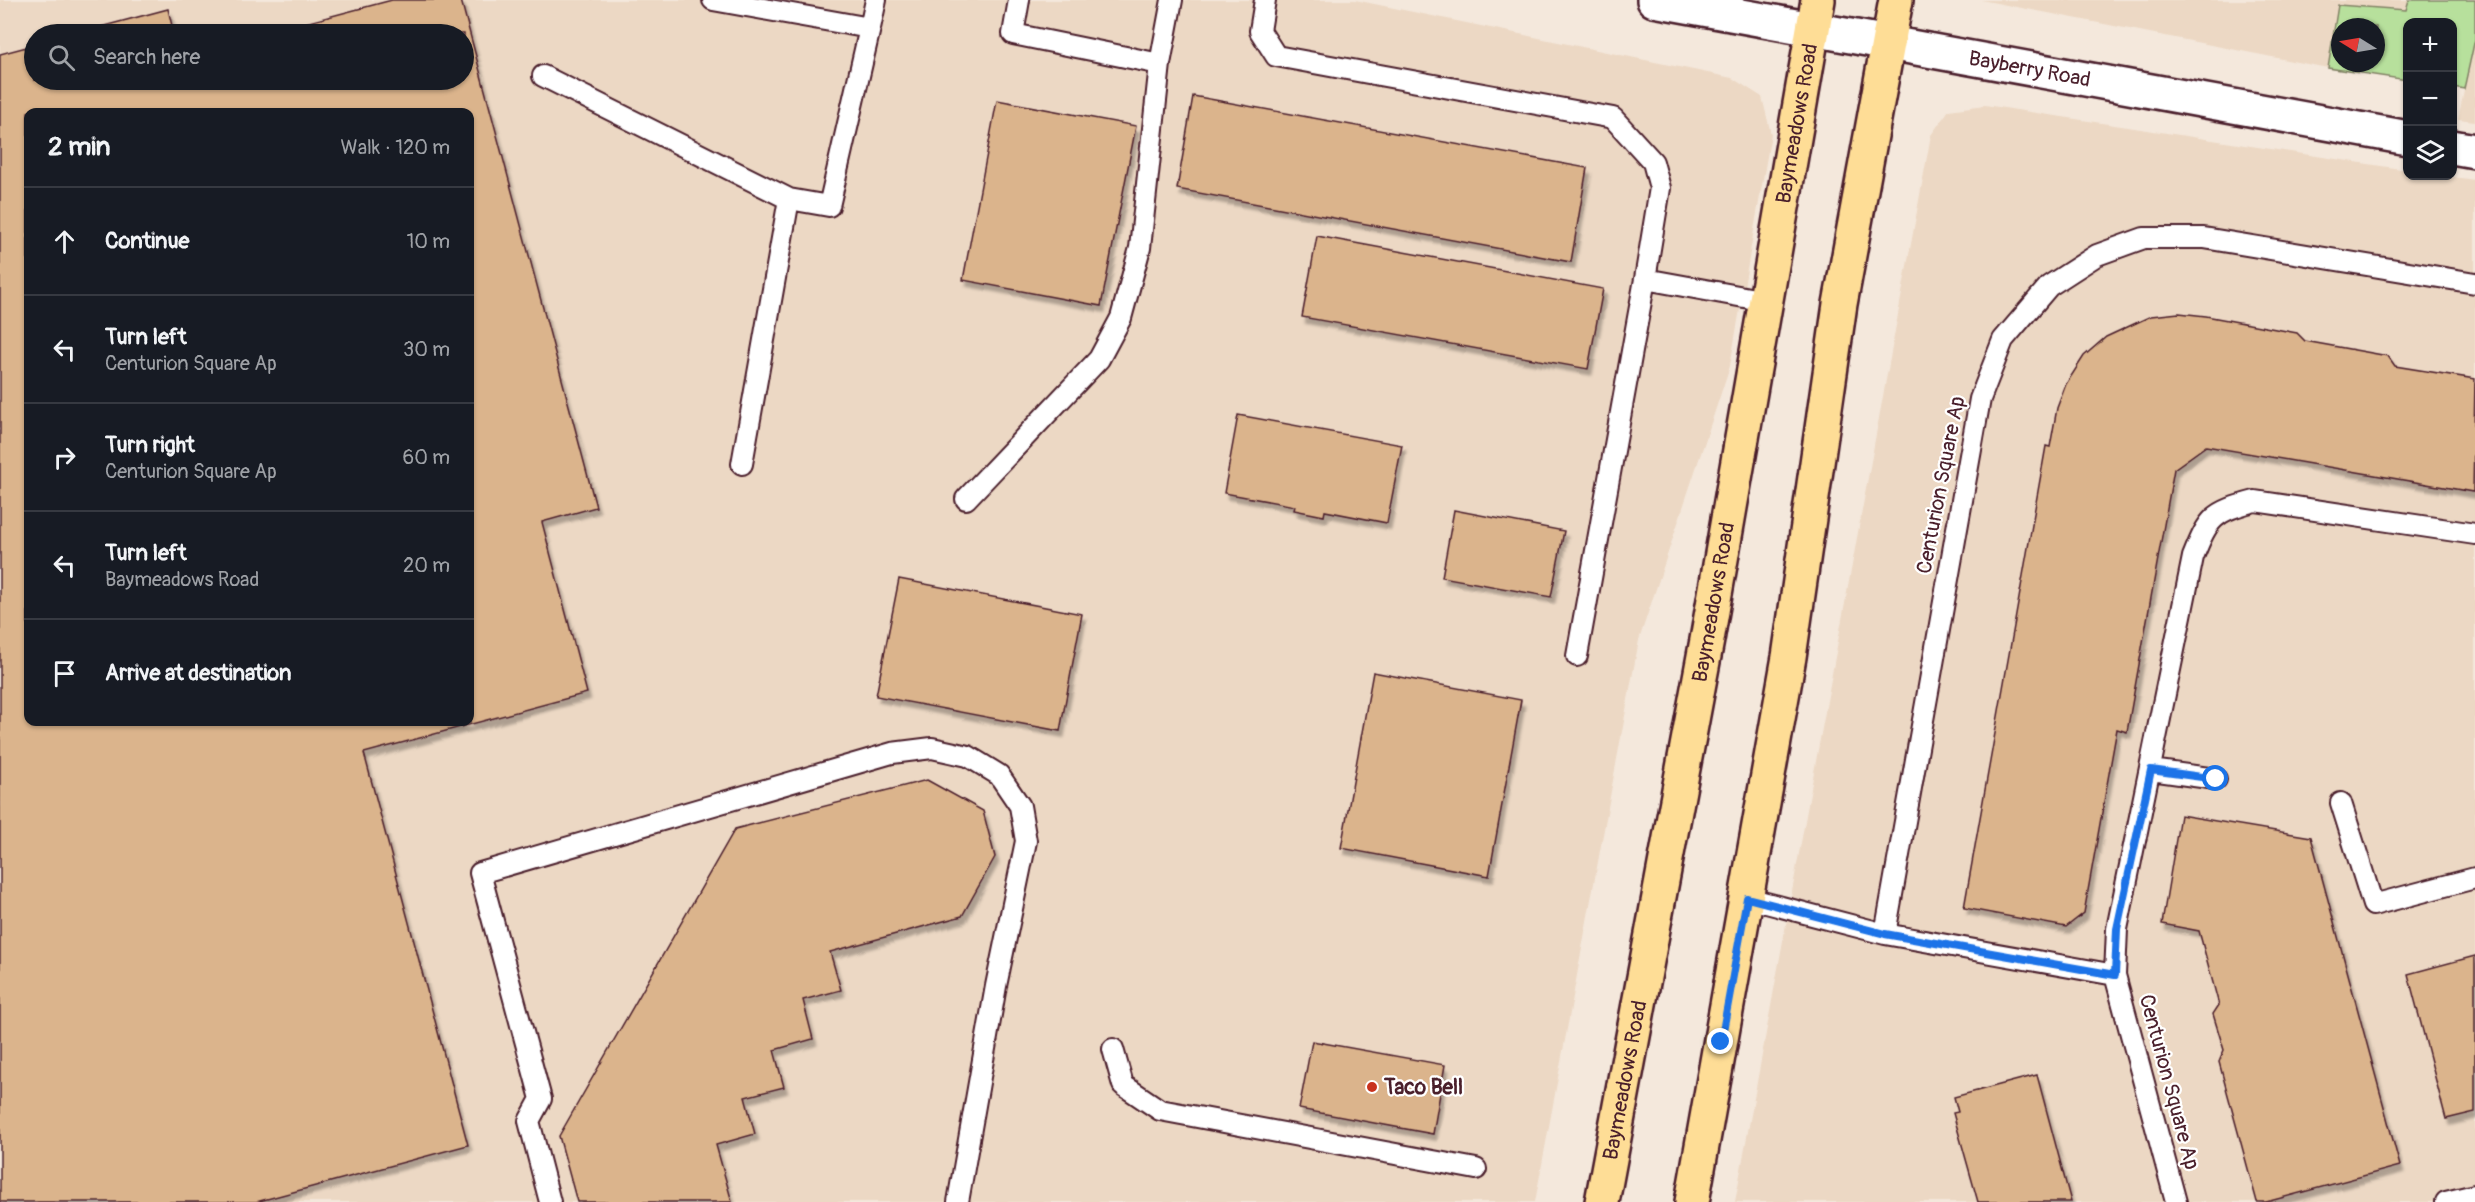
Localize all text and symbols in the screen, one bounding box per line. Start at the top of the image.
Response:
north arrow [2331,18,2385,72]
map controls [2403,18,2457,180]
button: + [2403,18,2457,72]
search box [24,24,474,90]
icon: search [45,41,78,74]
street label: Baymeadows Road [1769,41,1824,206]
text: Search here [93,43,200,71]
street label: Bayberry Road [1967,44,2093,93]
button: − [2403,72,2457,126]
button: layers [2403,126,2457,180]
text: 2 min [48,131,110,163]
text: Walk · 120 m [341,135,450,160]
icon: ahead [48,225,81,258]
text: Continue [105,227,189,255]
text: 10 m [406,229,450,254]
text: Turn left [105,323,187,351]
icon: left [48,333,81,366]
text: 30 m [403,337,450,362]
text: Centurion Square Ap [105,351,277,376]
street label: Centurion Square Ap [1911,394,1971,576]
text: Turn right [105,431,195,459]
icon: right [48,441,81,474]
text: 60 m [403,445,450,470]
text: Centurion Square Ap [105,459,277,484]
street label: Baymeadows Road [1686,520,1741,684]
text: Turn left [105,539,187,567]
icon: left [48,549,81,582]
text: 20 m [403,553,450,578]
text: Baymeadows Road [105,567,259,592]
icon: arrive [48,657,81,690]
text: Arrive at destination [105,659,291,687]
route start [2202,765,2228,791]
street label: Centurion Square Ap [2133,991,2205,1173]
street label: Baymeadows Road [1597,998,1653,1162]
route end [1707,1028,1733,1054]
place label: Taco Bell [1383,1074,1463,1101]
marker: Taco Bell [1365,1080,1379,1094]

